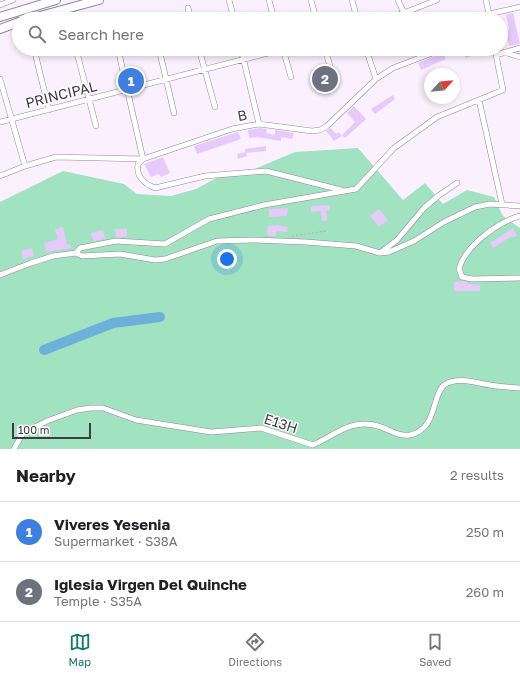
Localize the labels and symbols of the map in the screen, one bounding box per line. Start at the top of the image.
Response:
pin: 2 [312,64,338,94]
pin: 1 [118,66,144,96]
north arrow [424,68,460,104]
street label: PRINCIPAL [23,77,99,111]
street label: B [236,106,248,124]
your location [217,249,237,269]
street label: E13H [262,410,300,436]
scale bar [12,421,91,440]

